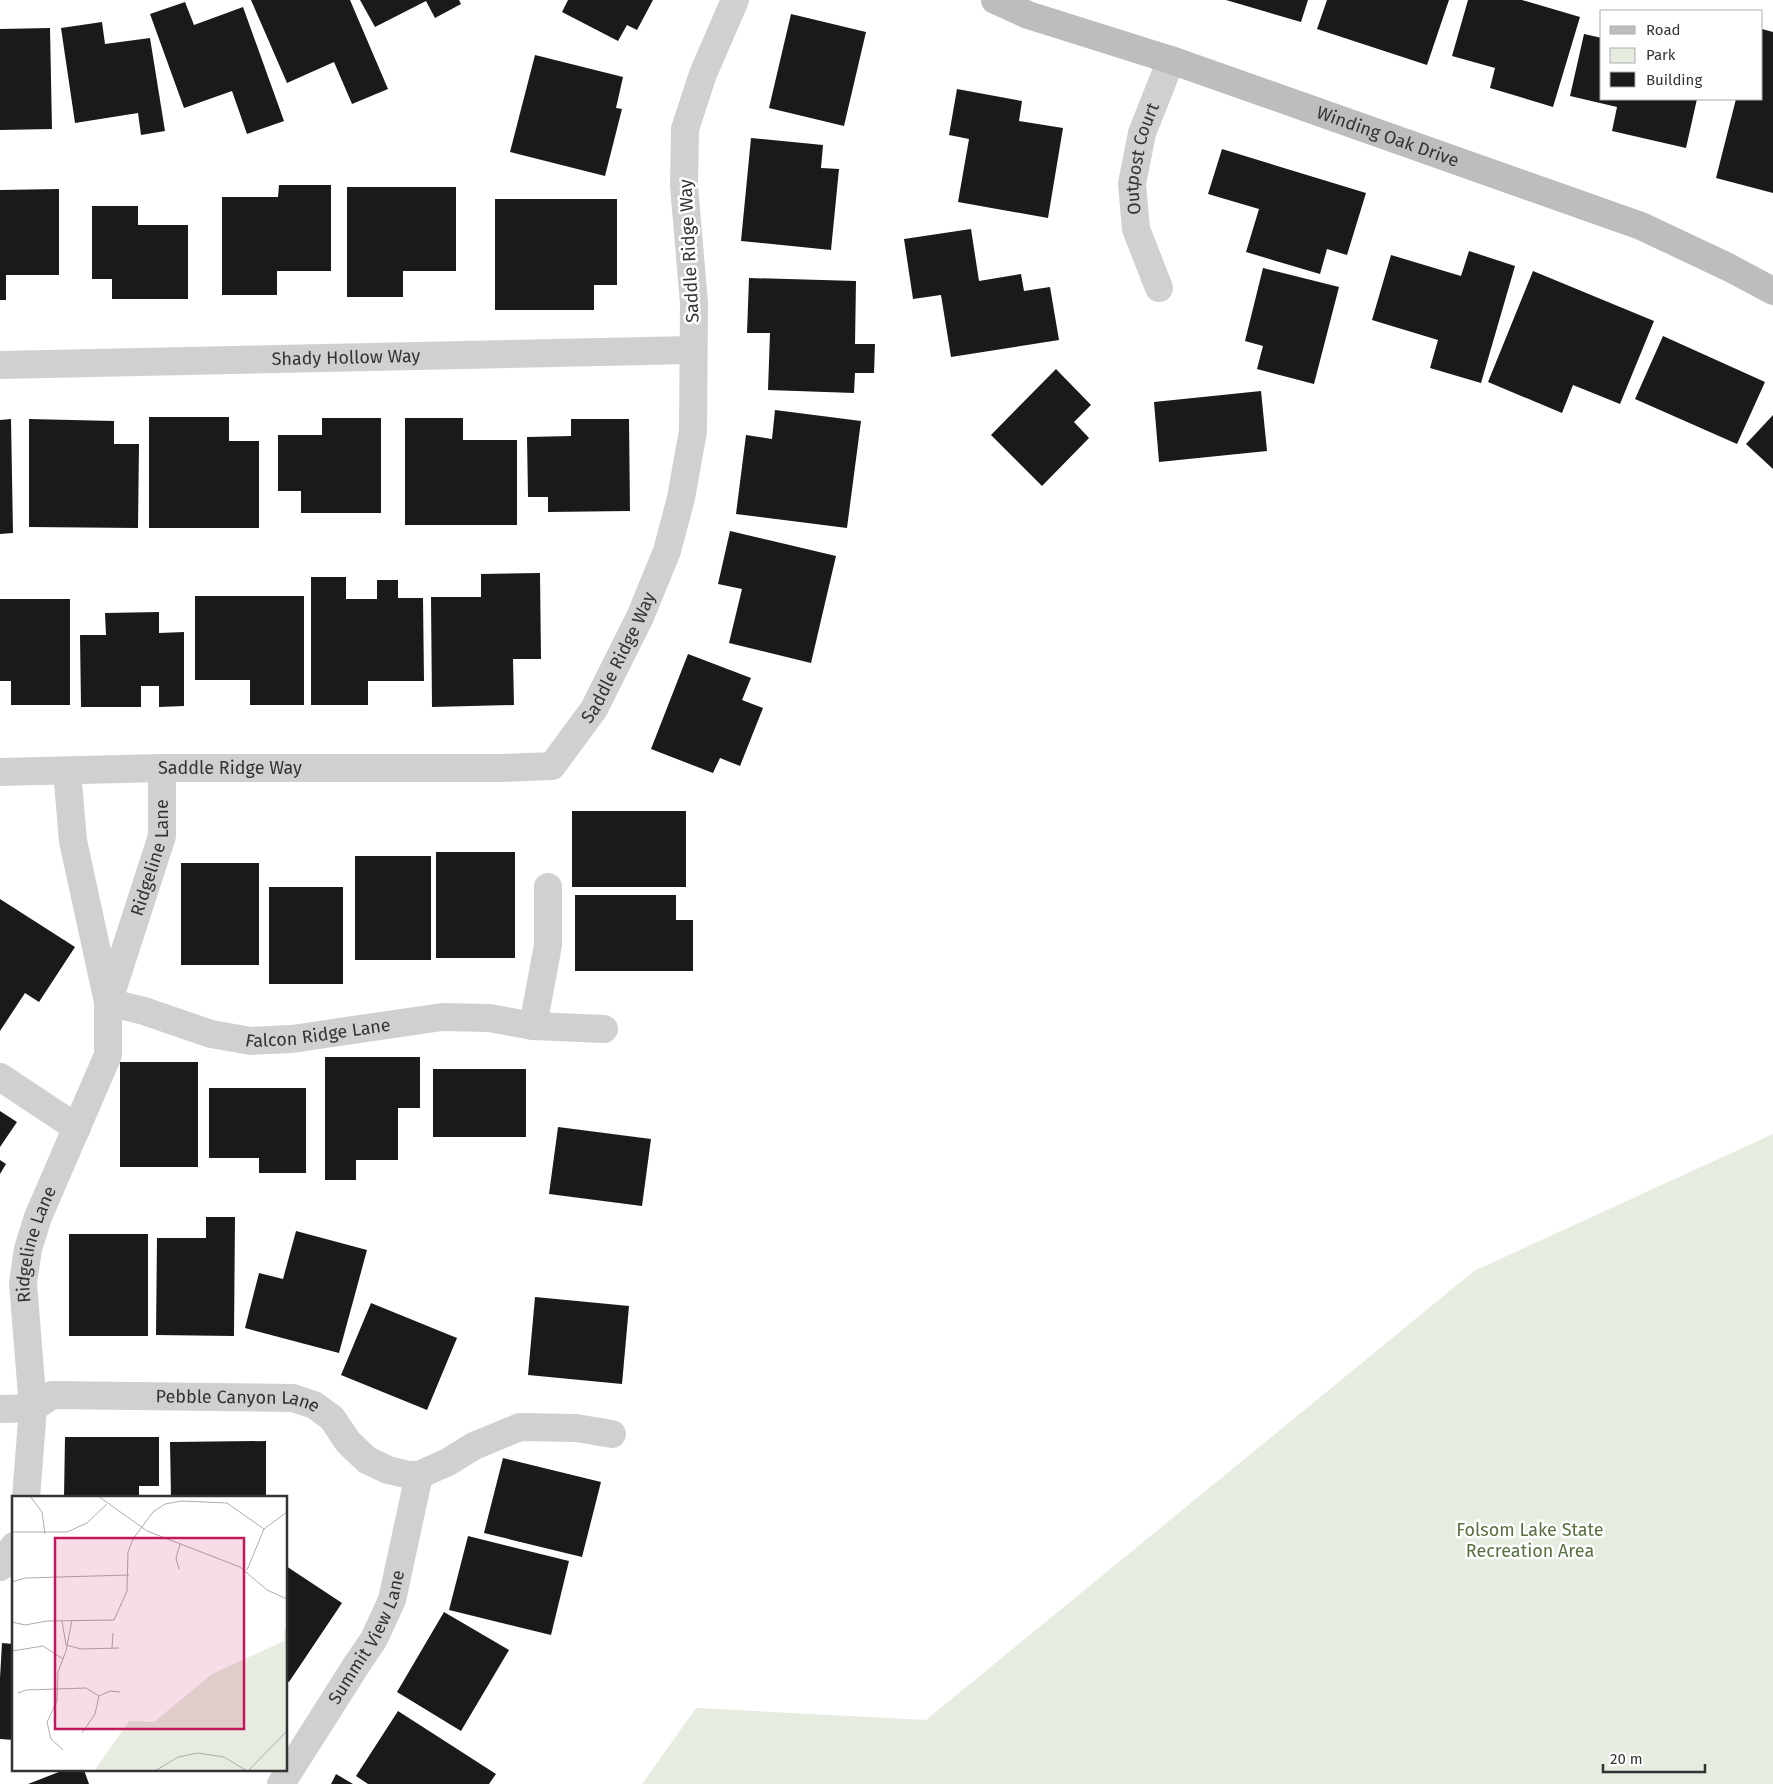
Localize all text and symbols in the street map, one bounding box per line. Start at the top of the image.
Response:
legend [1600,10,1763,100]
text: Road [1646,21,1681,39]
text: Park [1646,46,1676,64]
text: Building [1646,71,1702,89]
street label: Outpost Court [1121,99,1164,216]
street label: Winding Oak Drive [1314,101,1462,172]
street label: Saddle Ridge Way [674,178,704,323]
street label: Shady Hollow Way [271,345,421,370]
street label: Saddle Ridge Way [576,588,660,728]
street label: Saddle Ridge Way [158,757,302,779]
street label: Ridgeline Lane [126,799,173,919]
street label: Falcon Ridge Lane [244,1014,392,1052]
street label: Ridgeline Lane [12,1183,61,1304]
street label: Pebble Canyon Lane [155,1385,325,1417]
inset map [12,1496,288,1772]
park label: Folsom Lake State Recreation Area [1456,1519,1604,1562]
street label: Summit View Lane [323,1568,409,1708]
scale bar [1603,1742,1706,1774]
text: 20 m [1610,1750,1643,1768]

